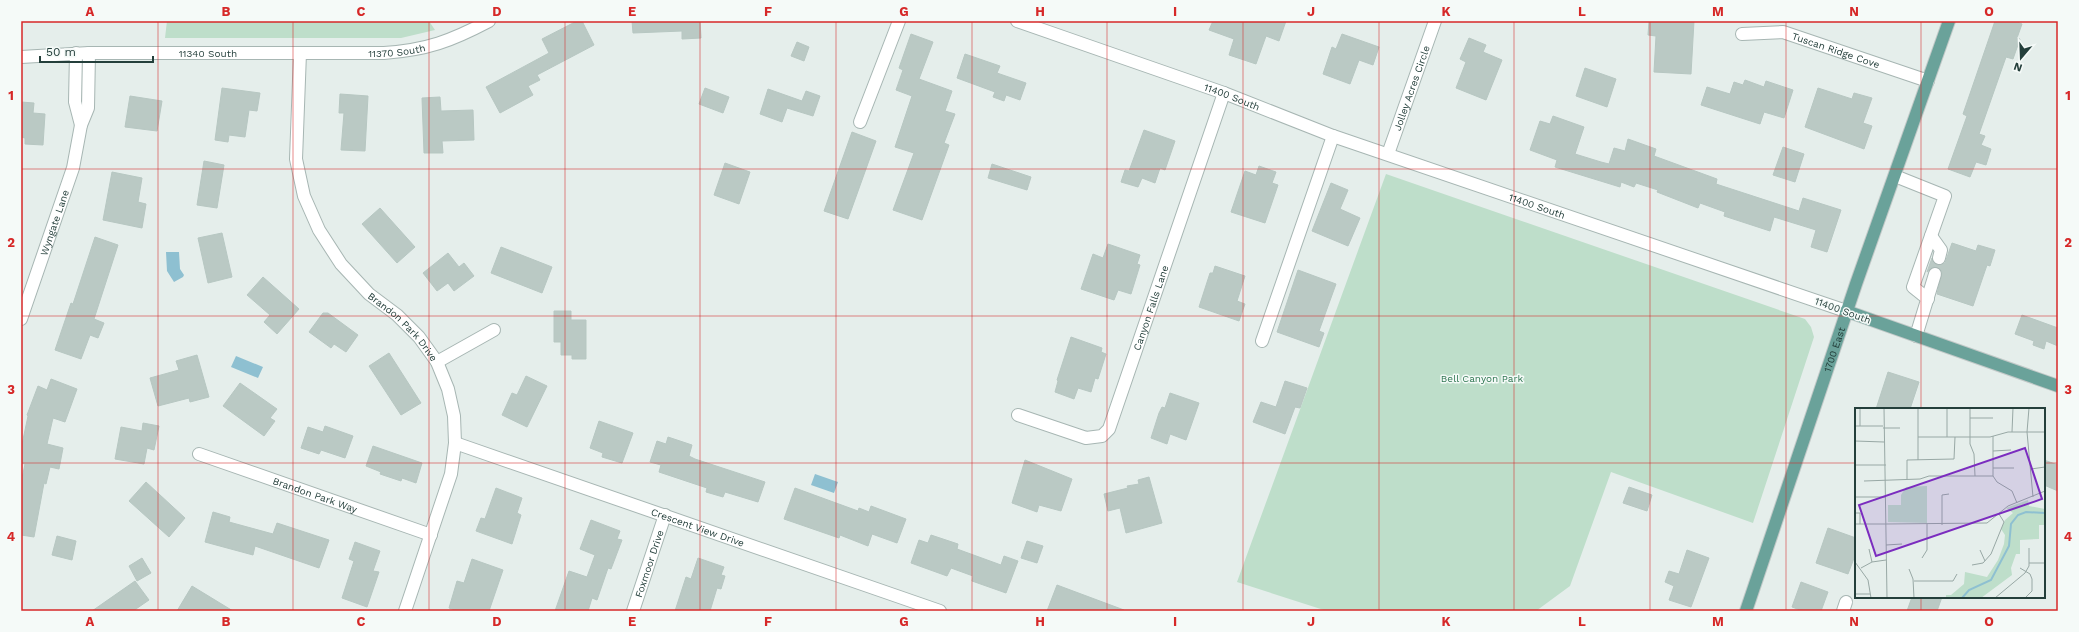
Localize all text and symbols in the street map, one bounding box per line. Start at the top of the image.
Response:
text: A [86,4,95,19]
text: B [222,4,231,19]
text: C [357,4,366,19]
text: D [492,4,502,19]
text: E [628,4,636,19]
text: F [764,4,772,19]
text: G [899,4,909,19]
text: H [1035,4,1045,19]
text: I [1173,4,1177,19]
text: J [1307,4,1315,19]
text: K [1441,4,1451,19]
text: L [1578,4,1586,19]
text: M [1712,4,1724,19]
text: N [1849,4,1859,19]
text: O [1984,4,1994,19]
street label: Tuscan Ridge Cove [1791,30,1881,70]
scale bar [40,38,153,64]
north arrow [2001,38,2041,78]
street label: 11370 South [368,42,426,59]
street label: Jolley Acres Circle [1392,44,1432,132]
text: 50 m [46,45,76,59]
street label: 11340 South [179,48,237,59]
text: N [2012,60,2024,74]
street label: 11400 South [1203,82,1261,113]
text: 1 [8,88,14,103]
text: 1 [2065,88,2071,103]
street label: Wyngate Lane [38,188,71,257]
street label: 11400 South [1507,191,1567,221]
text: 2 [7,235,15,250]
text: 2 [2064,235,2072,250]
street label: Canyon Falls Lane [1131,264,1171,352]
street label: Brandon Park Drive [366,290,440,364]
street label: 11400 South [1813,295,1872,326]
street label: 1700 East [1822,325,1847,373]
park label: Bell Canyon Park [1441,373,1523,384]
text: 3 [7,382,15,397]
text: 3 [2064,382,2072,397]
inset map [1855,408,2045,598]
street label: Brandon Park Way [271,475,359,515]
street label: Crescent View Drive [650,506,746,549]
street label: Foxmoor Drive [633,528,666,599]
text: 4 [7,529,16,544]
text: 4 [2064,529,2073,544]
text: A [86,614,95,629]
text: B [222,614,231,629]
text: C [357,614,366,629]
text: D [492,614,502,629]
text: E [628,614,636,629]
text: F [764,614,772,629]
text: G [899,614,909,629]
text: H [1035,614,1045,629]
text: I [1173,614,1177,629]
text: J [1307,614,1315,629]
text: K [1441,614,1451,629]
text: L [1578,614,1586,629]
text: M [1712,614,1724,629]
text: N [1849,614,1859,629]
text: O [1984,614,1994,629]

